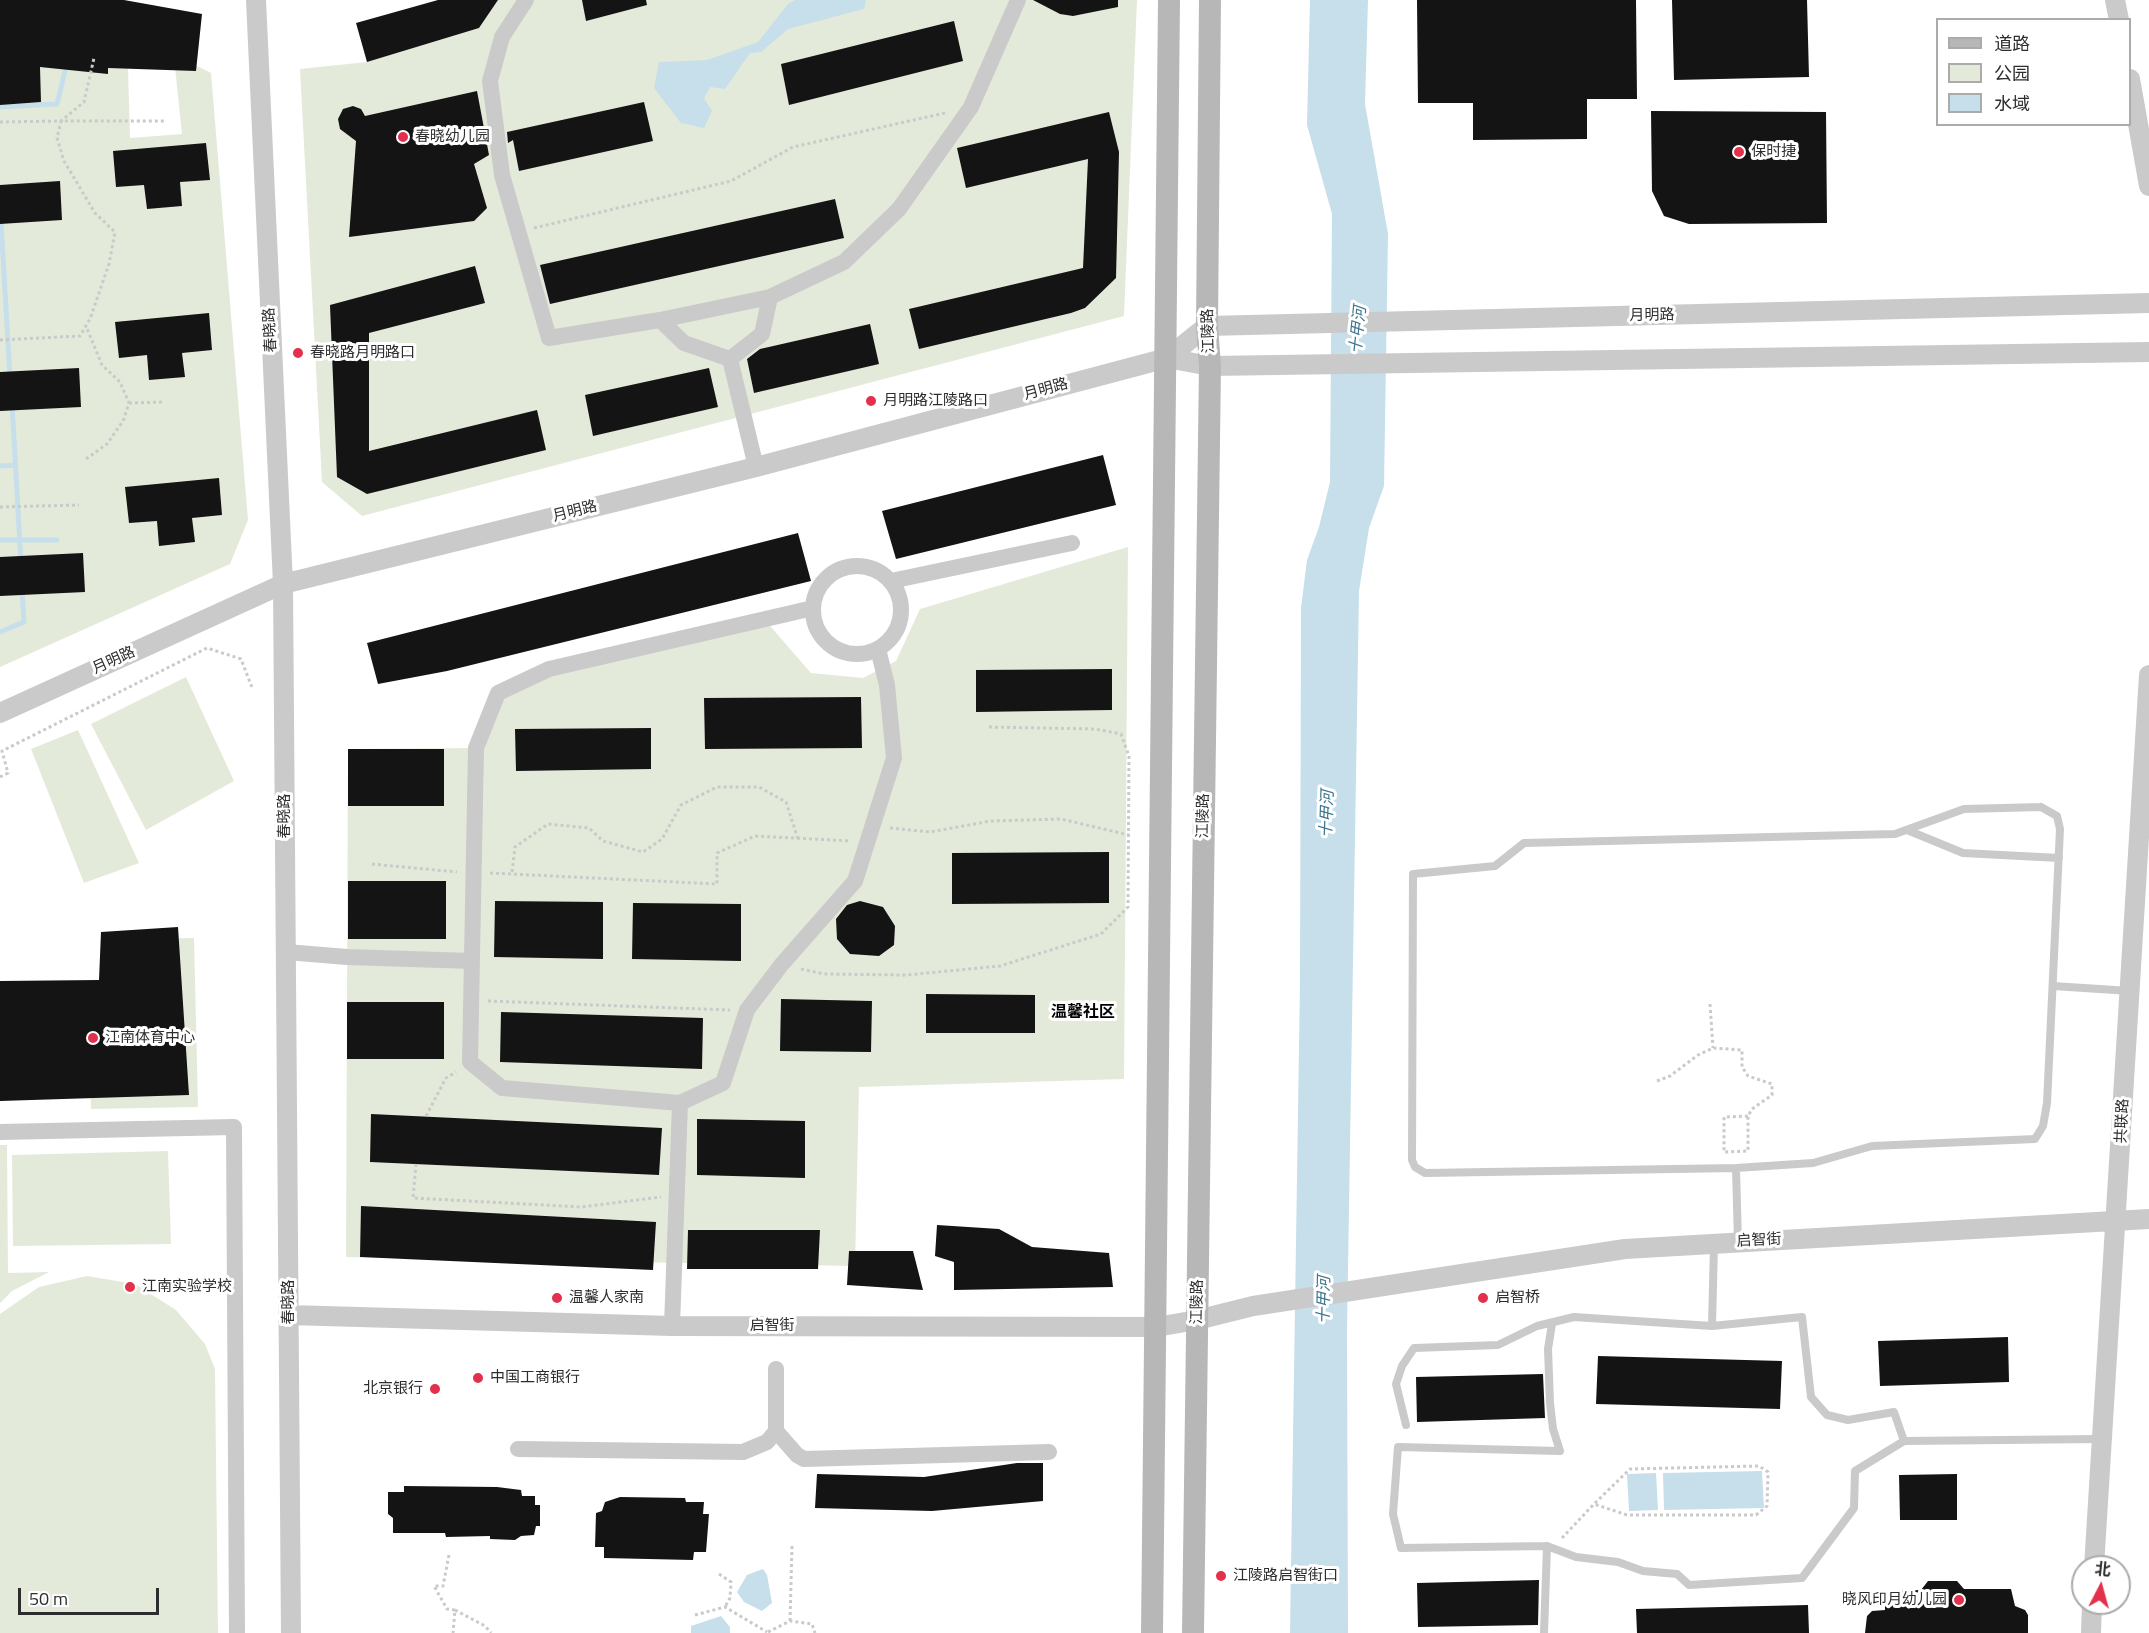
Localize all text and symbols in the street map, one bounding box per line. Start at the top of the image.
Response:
legend [1936,18,2131,126]
text: 道路 [1994,30,2030,57]
text: 公园 [1994,60,2030,87]
text: 水域 [1994,90,2030,117]
place label: 春晓幼儿园 [415,128,490,146]
marker: 春晓幼儿园 [396,130,410,144]
place label: 保时捷 [1751,143,1796,161]
marker: 保时捷 [1732,145,1746,159]
water label: 十甲河 [1347,305,1371,355]
street label: 春晓路 [261,307,281,353]
street label: 月明路 [1629,307,1675,325]
street label: 江陵路 [1199,308,1219,354]
place label: 春晓路月明路口 [310,344,415,362]
marker: 春晓路月明路口 [291,346,305,360]
street label: 月明路 [1022,375,1070,405]
place label: 月明路江陵路口 [883,392,988,410]
marker: 月明路江陵路口 [864,394,878,408]
street label: 月明路 [551,498,599,526]
street label: 月明路 [90,644,138,678]
water label: 十甲河 [1318,790,1338,838]
street label: 江陵路 [1195,793,1213,839]
street label: 春晓路 [276,794,294,838]
district label: 温馨社区 [1051,1003,1115,1023]
place label: 江南体育中心 [105,1029,195,1047]
marker: 江南体育中心 [86,1031,100,1045]
street label: 共联路 [2113,1098,2133,1144]
street label: 启智街 [1736,1231,1782,1251]
water label: 十甲河 [1315,1276,1335,1324]
place label: 江南实验学校 [142,1278,232,1296]
street label: 江陵路 [1189,1279,1207,1325]
marker: 江南实验学校 [123,1280,137,1294]
street label: 春晓路 [280,1280,298,1324]
place label: 温馨人家南 [569,1289,644,1307]
place label: 启智桥 [1495,1289,1540,1307]
marker: 温馨人家南 [550,1291,564,1305]
marker: 启智桥 [1476,1291,1490,1305]
street label: 启智街 [750,1317,794,1335]
place label: 中国工商银行 [490,1369,580,1387]
marker: 中国工商银行 [471,1371,485,1385]
place label: 北京银行 [363,1380,423,1398]
marker: 北京银行 [428,1382,442,1396]
north arrow [2071,1555,2131,1615]
text: 北 [2093,1556,2112,1582]
place label: 江陵路启智街口 [1233,1567,1338,1585]
marker: 江陵路启智街口 [1214,1569,1228,1583]
scale bar [21,1576,162,1614]
text: 50 m [29,1585,68,1612]
place label: 晓风印月幼儿园 [1842,1591,1947,1609]
marker: 晓风印月幼儿园 [1952,1593,1966,1607]

